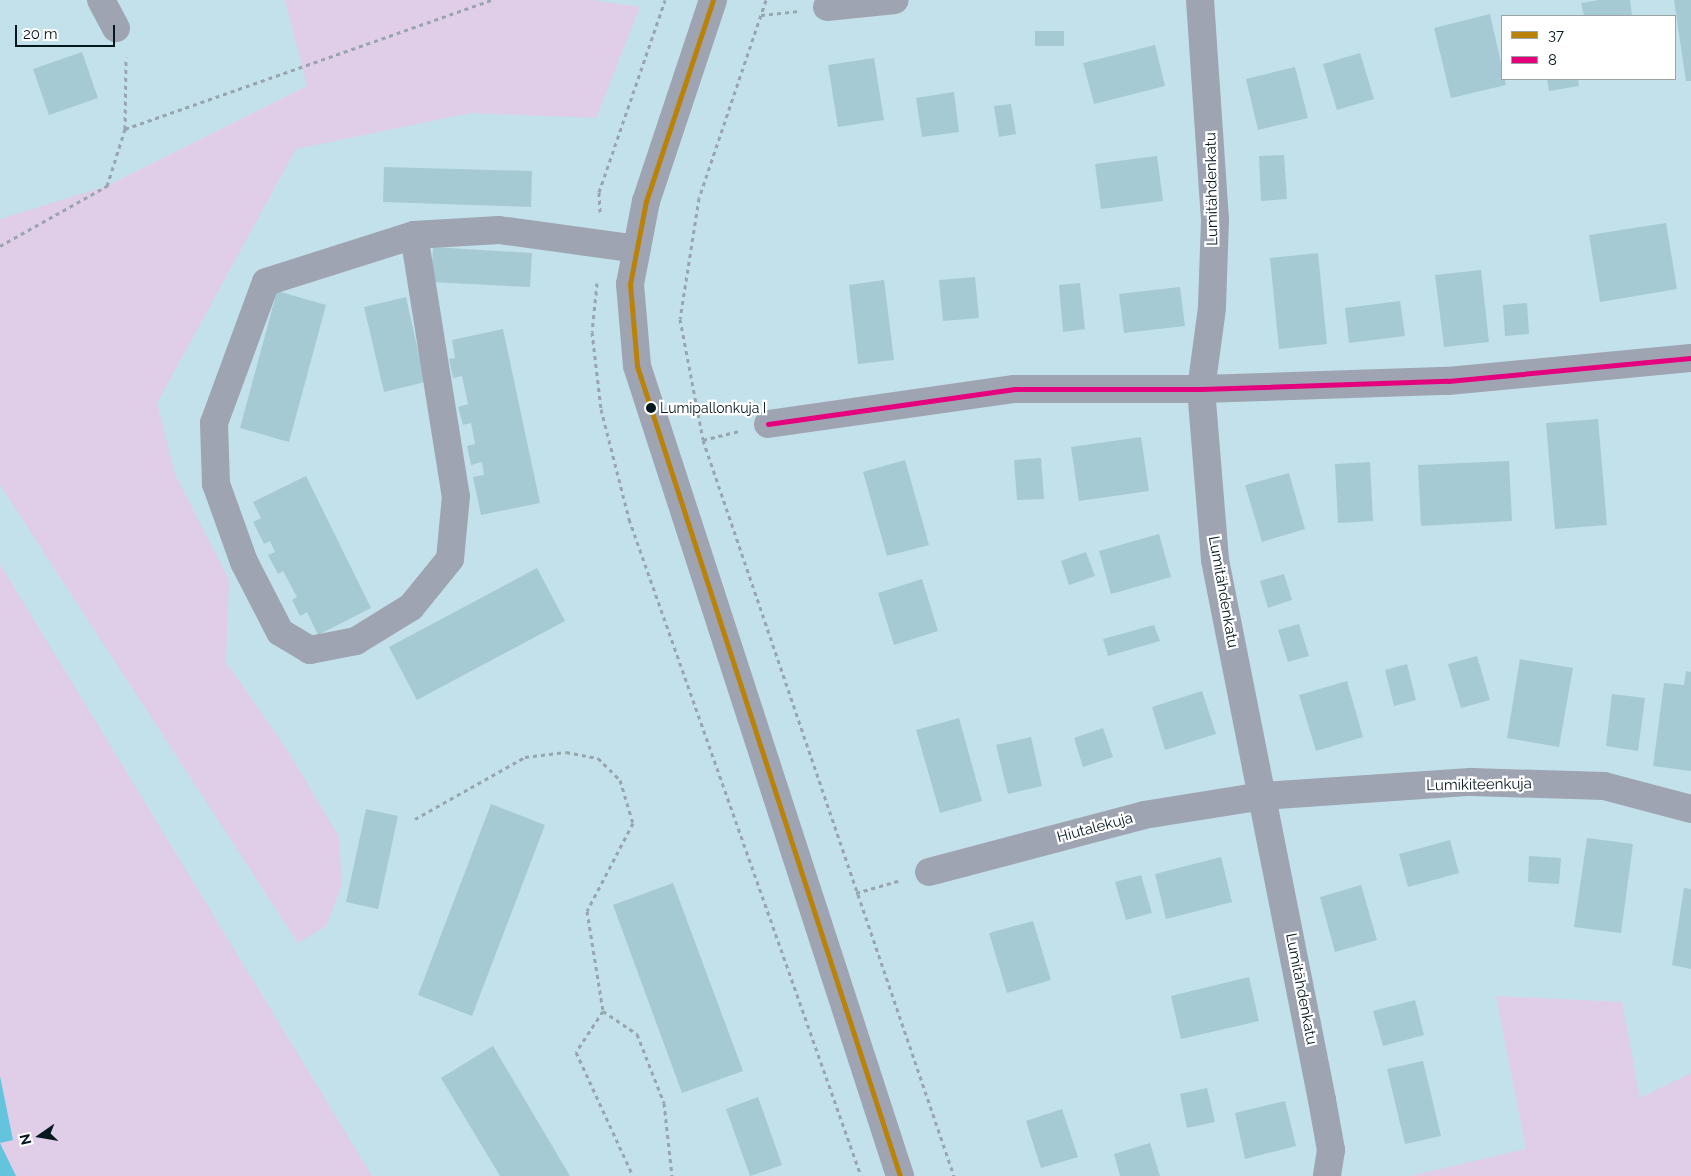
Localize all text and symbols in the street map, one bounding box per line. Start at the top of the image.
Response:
scale bar [18,15,118,47]
legend [1501,15,1676,80]
text: 20 m [23,25,58,43]
text: 37 [1548,26,1564,44]
text: 8 [1548,51,1557,69]
street label: Lumitähdenkatu [1202,132,1222,246]
place label: Lumipallonkuja I [660,400,766,416]
marker: Lumipallonkuja I [646,403,656,413]
street label: Lumitähdenkatu [1204,535,1242,649]
street label: Lumikiteenkuja [1426,775,1532,795]
street label: Hiutalekuja [1055,809,1135,847]
street label: Lumitähdenkatu [1281,932,1321,1046]
north arrow [15,1111,65,1161]
text: N [16,1132,34,1146]

